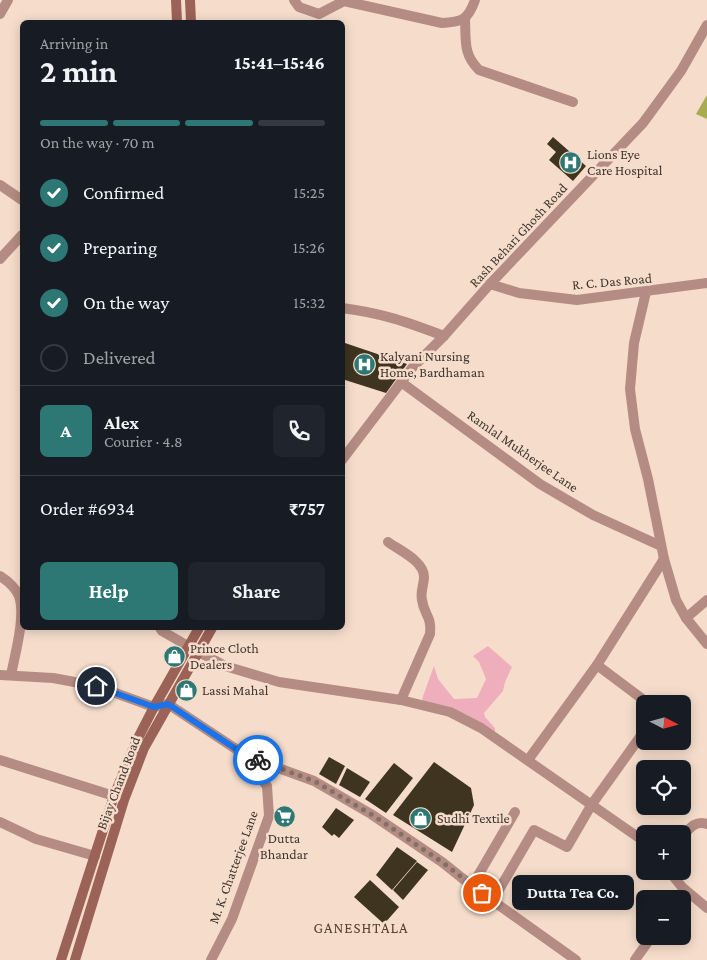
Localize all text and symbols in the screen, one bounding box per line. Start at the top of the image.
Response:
text: Arriving in [40,35,108,52]
text: 15:41–15:46 [234,52,325,73]
text: 2 min [40,53,117,89]
text: On the way · 70 m [40,134,154,151]
place label: Lions Eye Care Hospital [587,146,663,178]
hospital icon: Lions Eye Care Hospital [559,150,583,174]
icon: check [40,179,68,207]
street label: Rash Behari Ghosh Road [466,179,571,290]
text: Confirmed [83,182,164,203]
text: 15:25 [293,184,325,201]
icon: check [40,234,68,262]
text: Preparing [83,237,157,258]
text: 15:26 [293,239,325,256]
street label: R. C. Das Road [571,269,653,292]
icon: check [40,289,68,317]
text: On the way [83,292,169,313]
text: 15:32 [293,294,325,311]
text: Delivered [83,347,156,368]
place label: Kalyani Nursing Home, Bardhaman [380,348,485,380]
hospital icon: Kalyani Nursing Home, Bardhaman [352,352,376,376]
button: phone [273,405,325,457]
street label: Ramlal Mukherjee Lane [464,407,582,496]
text: Alex [104,412,139,433]
text: A [60,420,72,441]
text: Courier · 4.8 [104,433,183,450]
text: Order #6934 [40,498,135,519]
text: ₹757 [289,498,325,519]
button: Help [40,562,178,620]
button: Share [188,562,325,620]
place label: Prince Cloth Dealers [190,640,259,672]
shop icon: Prince Cloth Dealers [162,644,186,668]
pin [75,665,117,707]
icon: home [82,672,110,700]
shop icon: Lassi Mahal [174,678,198,702]
place label: Lassi Mahal [202,682,269,698]
north arrow [636,695,691,750]
map controls [636,695,691,945]
street label: Bijay Chand Road [93,734,144,832]
courier [233,735,283,785]
icon: bike [244,746,272,774]
button: locate [636,760,691,815]
supermarket icon: Dutta Bhandar [272,804,296,828]
shop icon: Sudhi Textile [409,806,433,830]
street label: M. K. Chatterjee Lane [205,808,262,926]
place label: Sudhi Textile [437,810,510,826]
button: + [636,825,691,880]
place label: Dutta Bhandar [260,830,308,862]
pin [461,872,503,914]
callout: Dutta Tea Co. [512,876,634,910]
icon: bag [468,879,496,907]
text: Dutta Tea Co. [527,884,619,901]
button: − [636,890,691,945]
district label: GANESHTALA [313,920,409,936]

